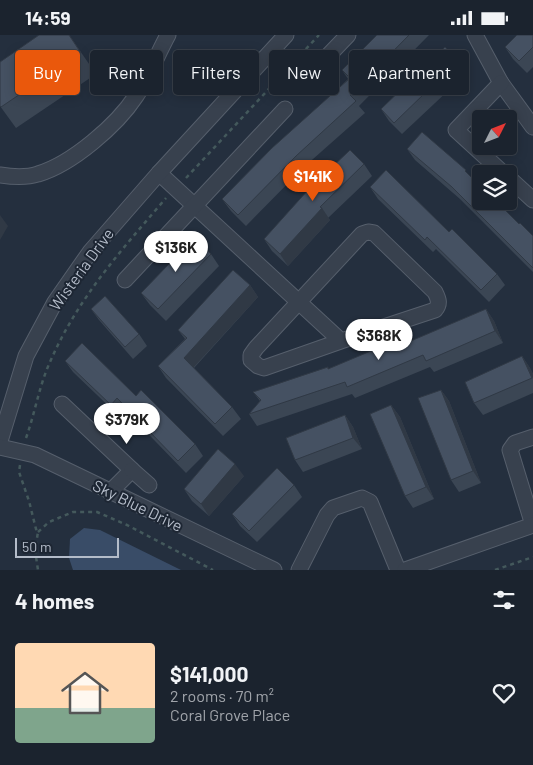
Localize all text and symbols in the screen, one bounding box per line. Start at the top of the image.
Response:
text: 14:59 [25,6,70,29]
chip: Buy [15,50,80,95]
chip: Rent [90,50,163,95]
chip: Filters [173,50,259,95]
chip: New [269,50,339,95]
chip: Apartment [349,50,469,95]
north arrow [472,110,518,155]
map controls [472,110,517,210]
pin: $141K [278,159,348,202]
button: layers [472,165,517,210]
text: $141K [294,166,332,185]
street label: Wisteria Drive [45,224,117,314]
pin: $136K [141,231,211,273]
text: $136K [155,237,197,256]
pin: $368K [344,319,414,361]
text: $368K [356,325,402,344]
pin: $379K [92,403,162,445]
text: $379K [105,409,149,428]
street label: Sky Blue Drive [90,475,186,535]
scale bar [15,535,119,558]
text: 50 m [22,538,51,555]
icon: filters [490,586,518,614]
text: 4 homes [15,588,94,613]
text: $141,000 [170,661,249,686]
icon: home [55,663,115,723]
icon: heart [490,679,518,707]
text: 2 rooms · 70 m² [170,686,274,705]
text: Coral Grove Place [170,705,290,724]

